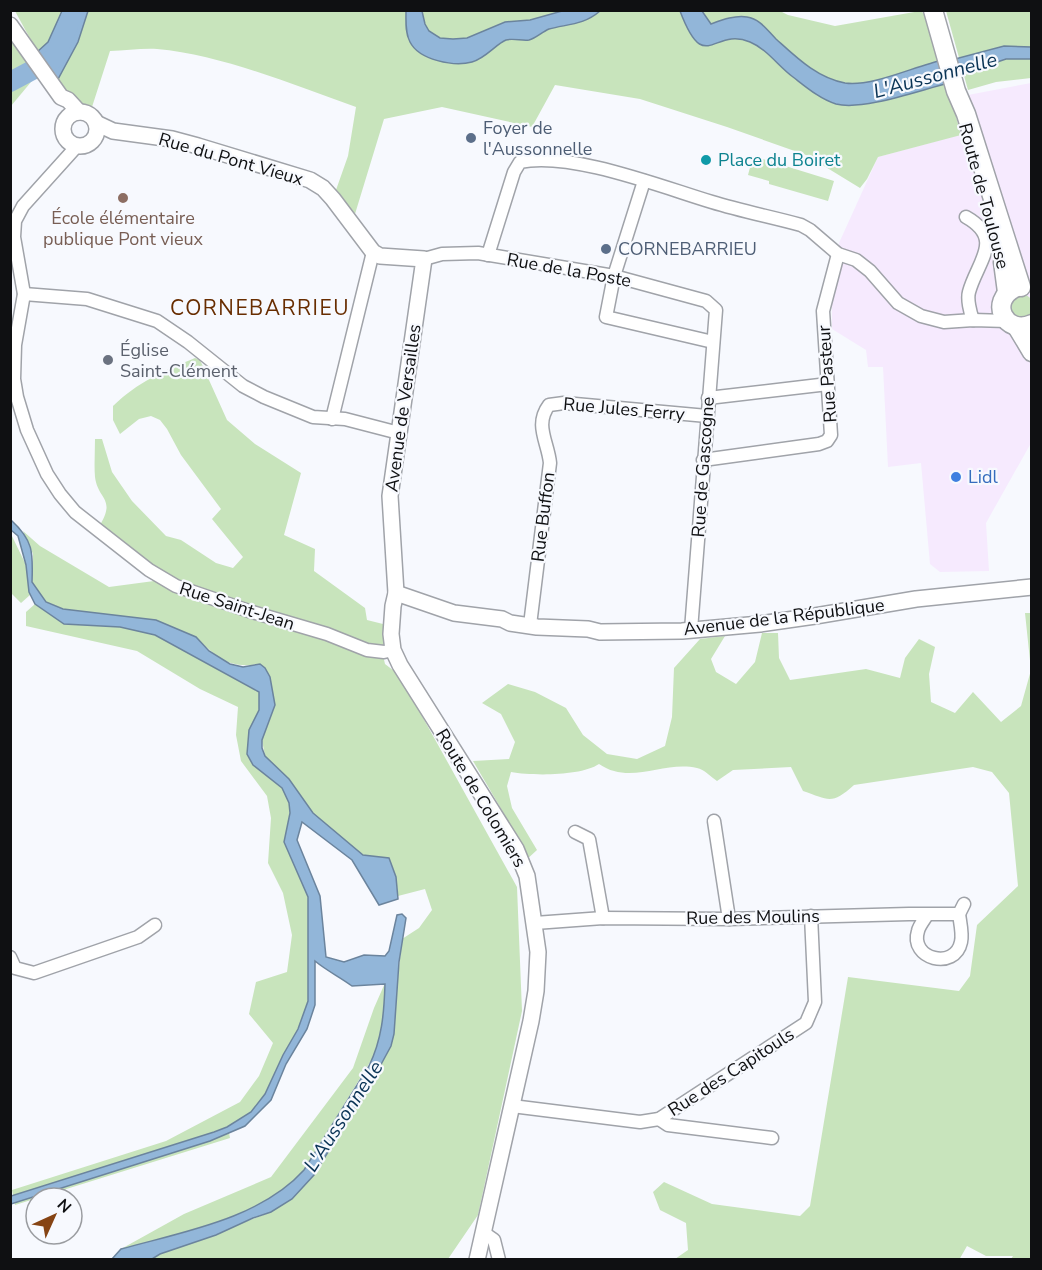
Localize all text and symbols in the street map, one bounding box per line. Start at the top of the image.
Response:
water label: L'Aussonnelle [870,46,1000,105]
place label: Foyer de l'Aussonnelle [483,116,592,161]
street label: Route de Toulouse [953,120,1015,272]
street label: Rue du Pont Vieux [156,127,307,191]
marker: Foyer de l'Aussonnelle [464,131,478,145]
place label: Place du Boiret [718,148,841,172]
marker: Place du Boiret [699,153,713,167]
marker: École élémentaire publique Pont vieux [116,191,130,205]
place label: École élémentaire publique Pont vieux [43,206,204,251]
place label: CORNEBARRIEU [618,237,757,261]
marker: CORNEBARRIEU [599,242,613,256]
street label: Rue de la Poste [505,247,633,293]
district label: CORNEBARRIEU [170,294,350,322]
street label: Avenue de Versailles [379,323,427,493]
street label: Rue Pasteur [812,324,842,424]
place label: Église Saint-Clément [120,338,238,383]
marker: Église Saint-Clément [101,353,115,367]
street label: Rue Jules Ferry [562,392,687,426]
street label: Rue de Gascogne [686,396,720,538]
place label: Lidl [968,465,998,489]
marker: Lidl [949,470,963,484]
street label: Rue Buffon [526,471,560,563]
street label: Rue Saint-Jean [176,576,298,636]
street label: Avenue de la République [682,593,886,641]
street label: Route de Colomiers [430,724,532,872]
street label: Rue des Moulins [686,904,820,930]
street label: Rue des Capitouls [663,1022,799,1122]
water label: L'Aussonnelle [297,1055,390,1177]
north arrow [24,1186,84,1246]
text: N [52,1194,76,1218]

